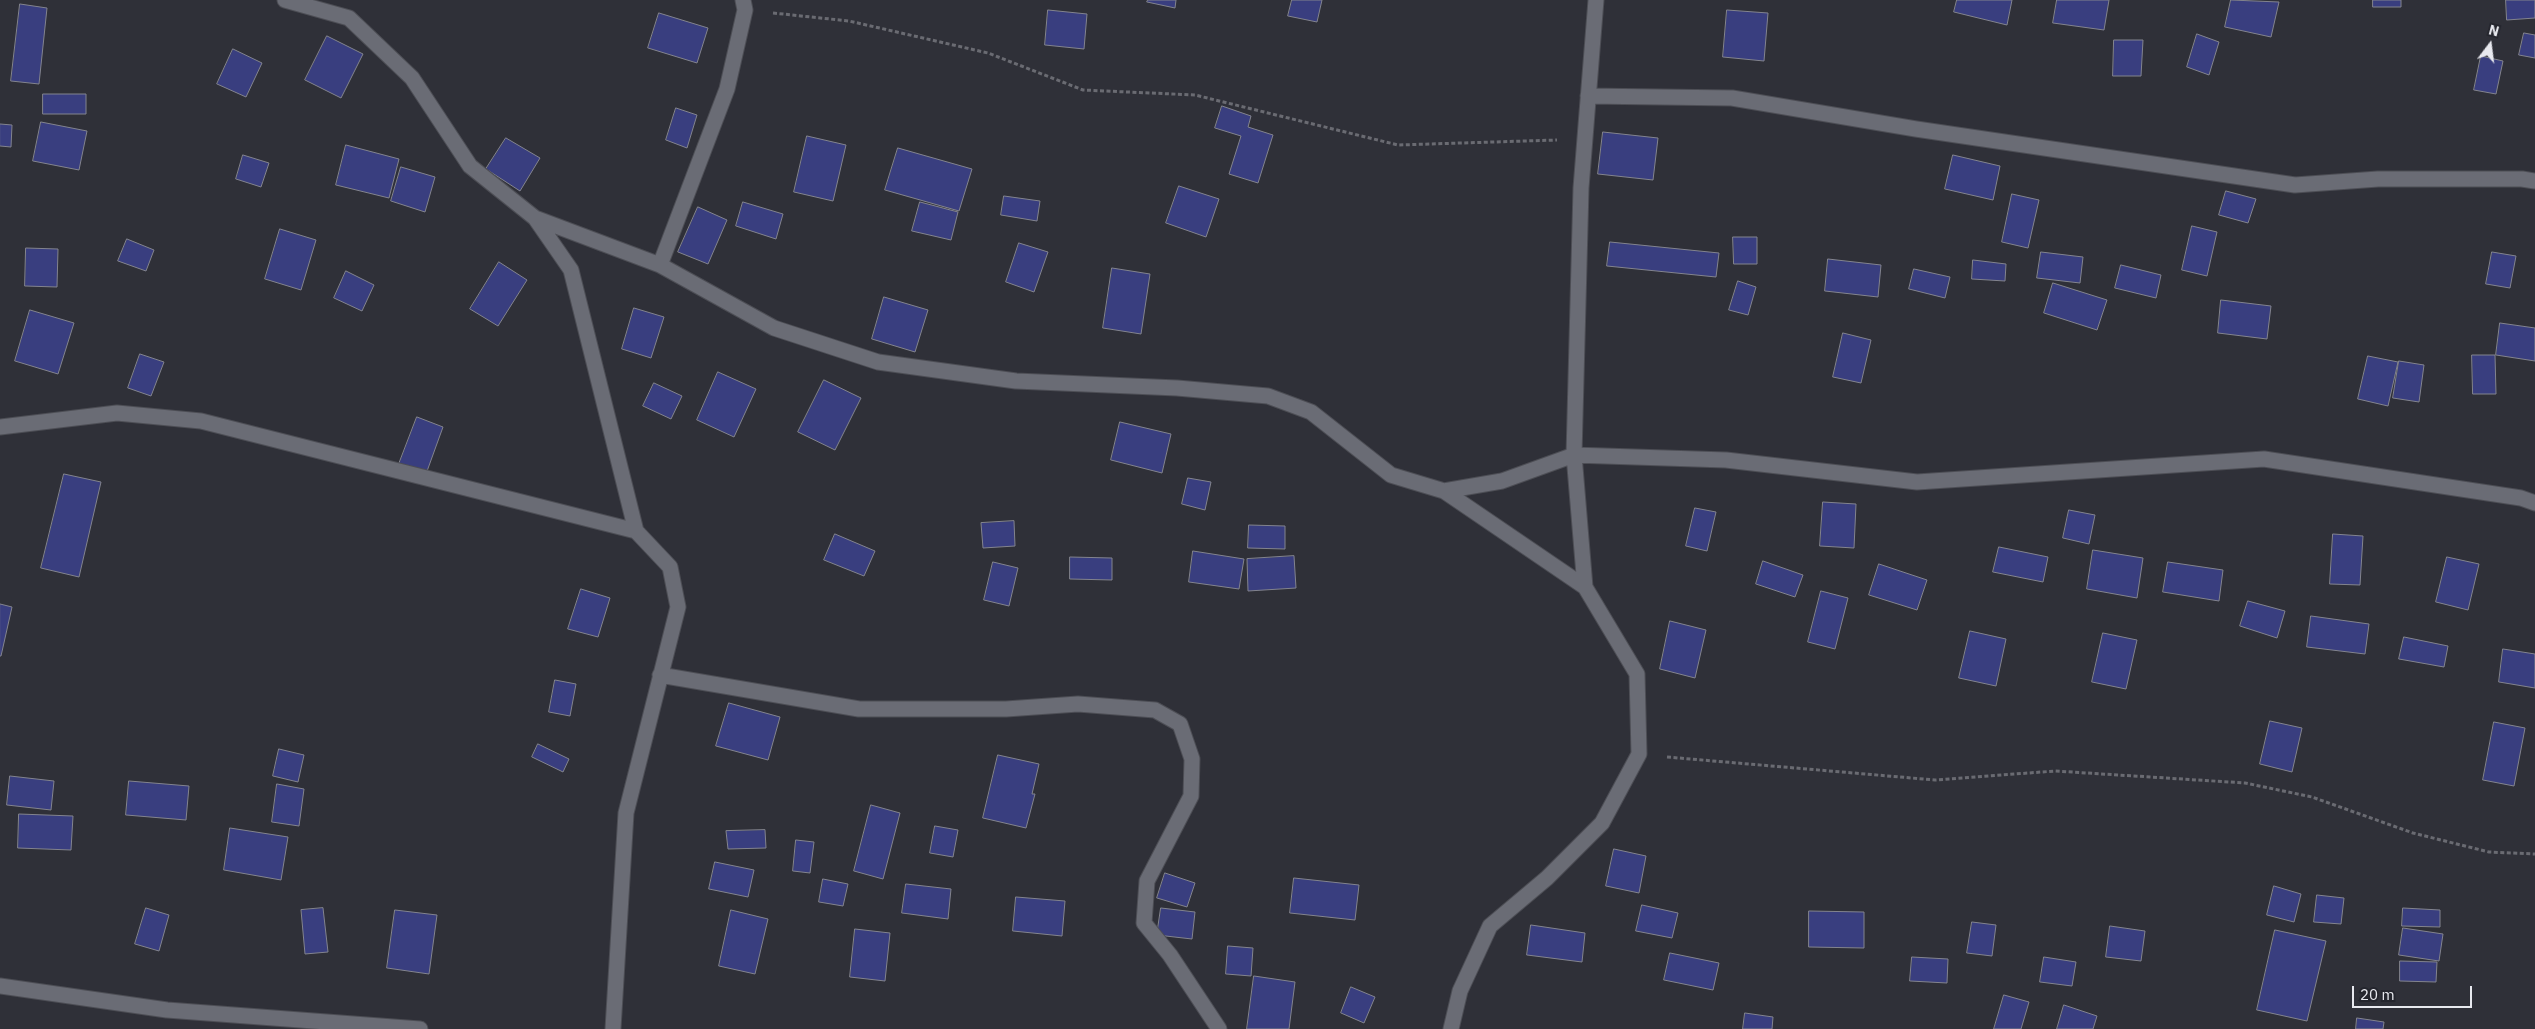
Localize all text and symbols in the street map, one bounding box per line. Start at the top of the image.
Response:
north arrow [2465,20,2515,70]
text: N [2487,21,2501,41]
scale bar [2355,976,2475,1008]
text: 20 m [2360,985,2395,1004]

